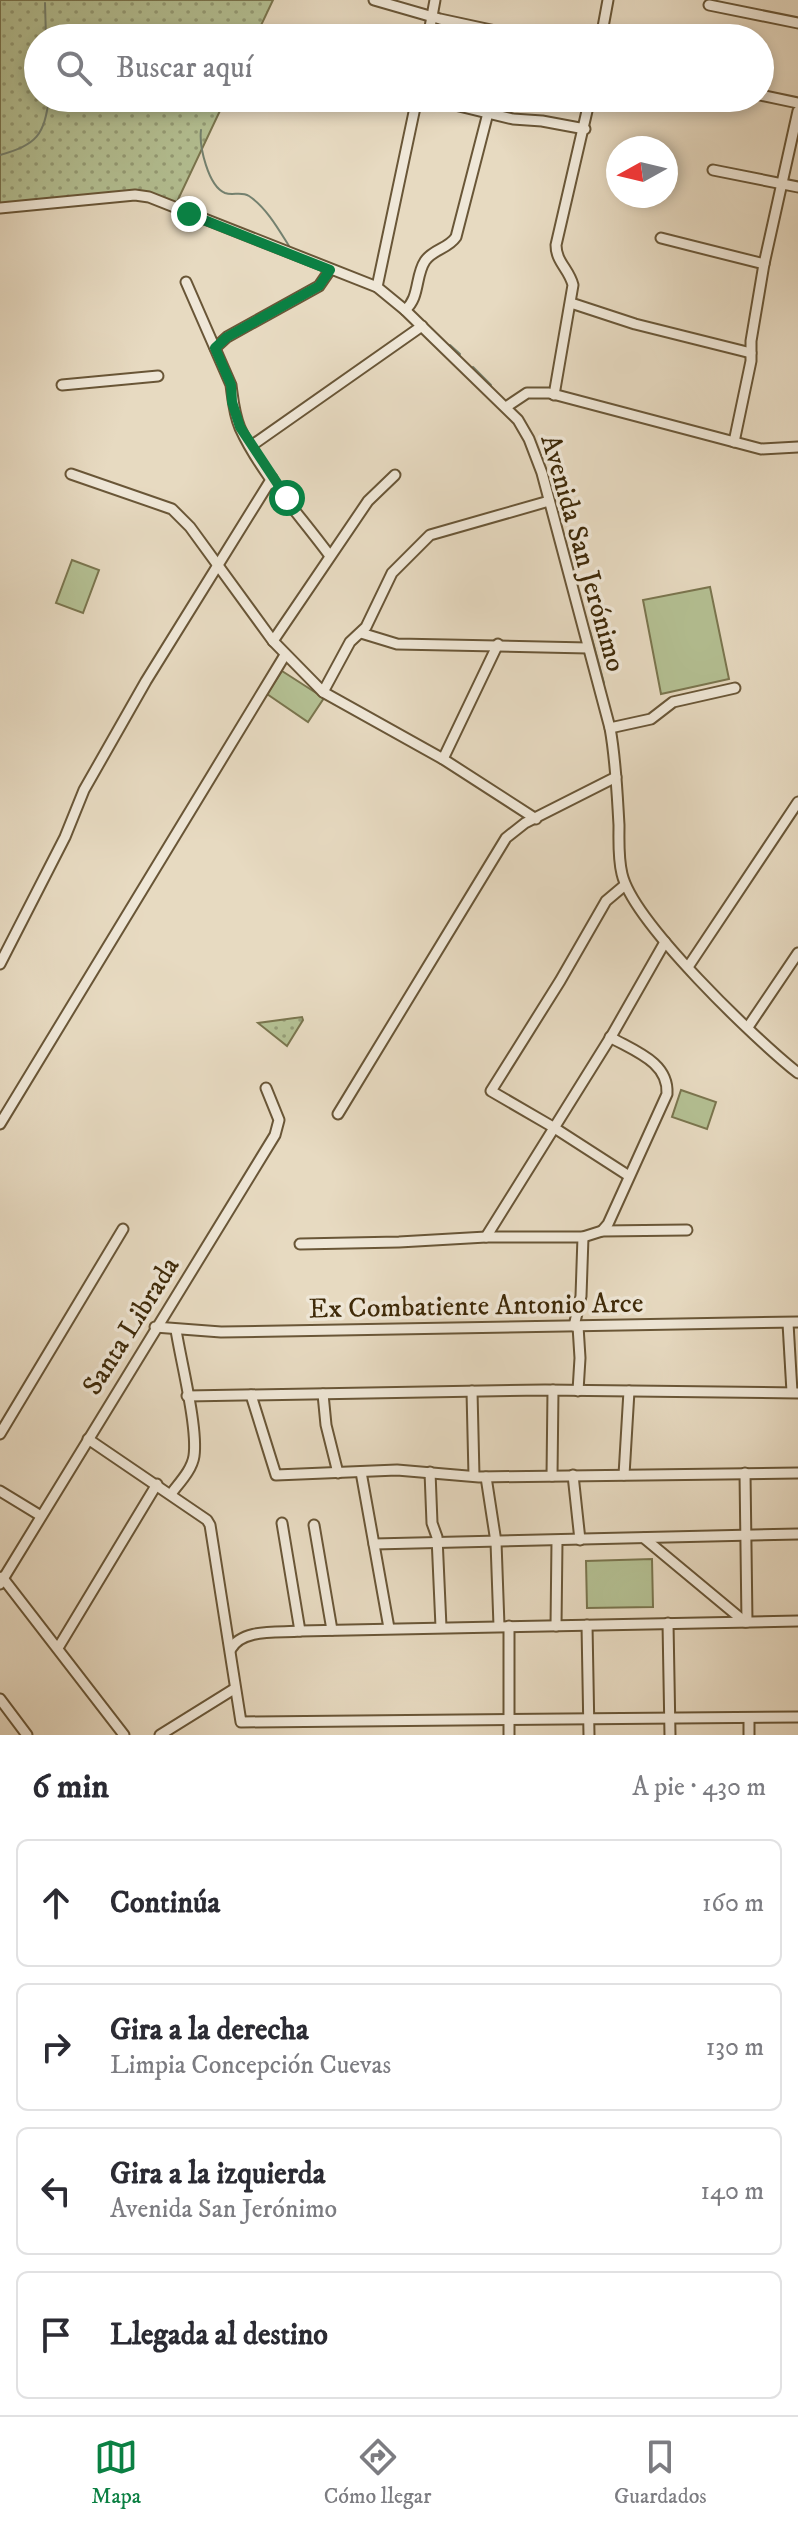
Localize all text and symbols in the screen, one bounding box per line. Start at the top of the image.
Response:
search box [24,24,774,112]
icon: search [52,46,96,90]
text: Buscar aquí [116,50,253,87]
north arrow [606,136,678,208]
route end [171,196,207,232]
street label: Avenida San Jerónimo [532,431,634,675]
route start [269,480,305,516]
street label: Santa Librada [75,1250,187,1402]
street label: Ex Combatiente Antonio Arce [308,1286,644,1326]
text: 6 min [32,1766,109,1808]
text: A pie · 430 m [632,1771,766,1804]
icon: ahead [34,1881,78,1925]
text: Continúa [110,1885,220,1922]
text: 160 m [702,1887,764,1920]
text: Gira a la derecha [110,2012,309,2049]
icon: right [34,2025,78,2069]
text: 130 m [706,2031,764,2064]
text: Limpia Concepción Cuevas [110,2049,391,2082]
text: Gira a la izquierda [110,2156,325,2193]
icon: left [34,2169,78,2213]
text: 140 m [700,2175,764,2208]
text: Avenida San Jerónimo [110,2193,337,2226]
icon: arrive [34,2313,78,2357]
text: Llegada al destino [110,2317,328,2354]
tab: Mapa [91,2435,141,2510]
tab: Cómo llegar [324,2435,431,2510]
tab: Guardados [614,2435,707,2510]

